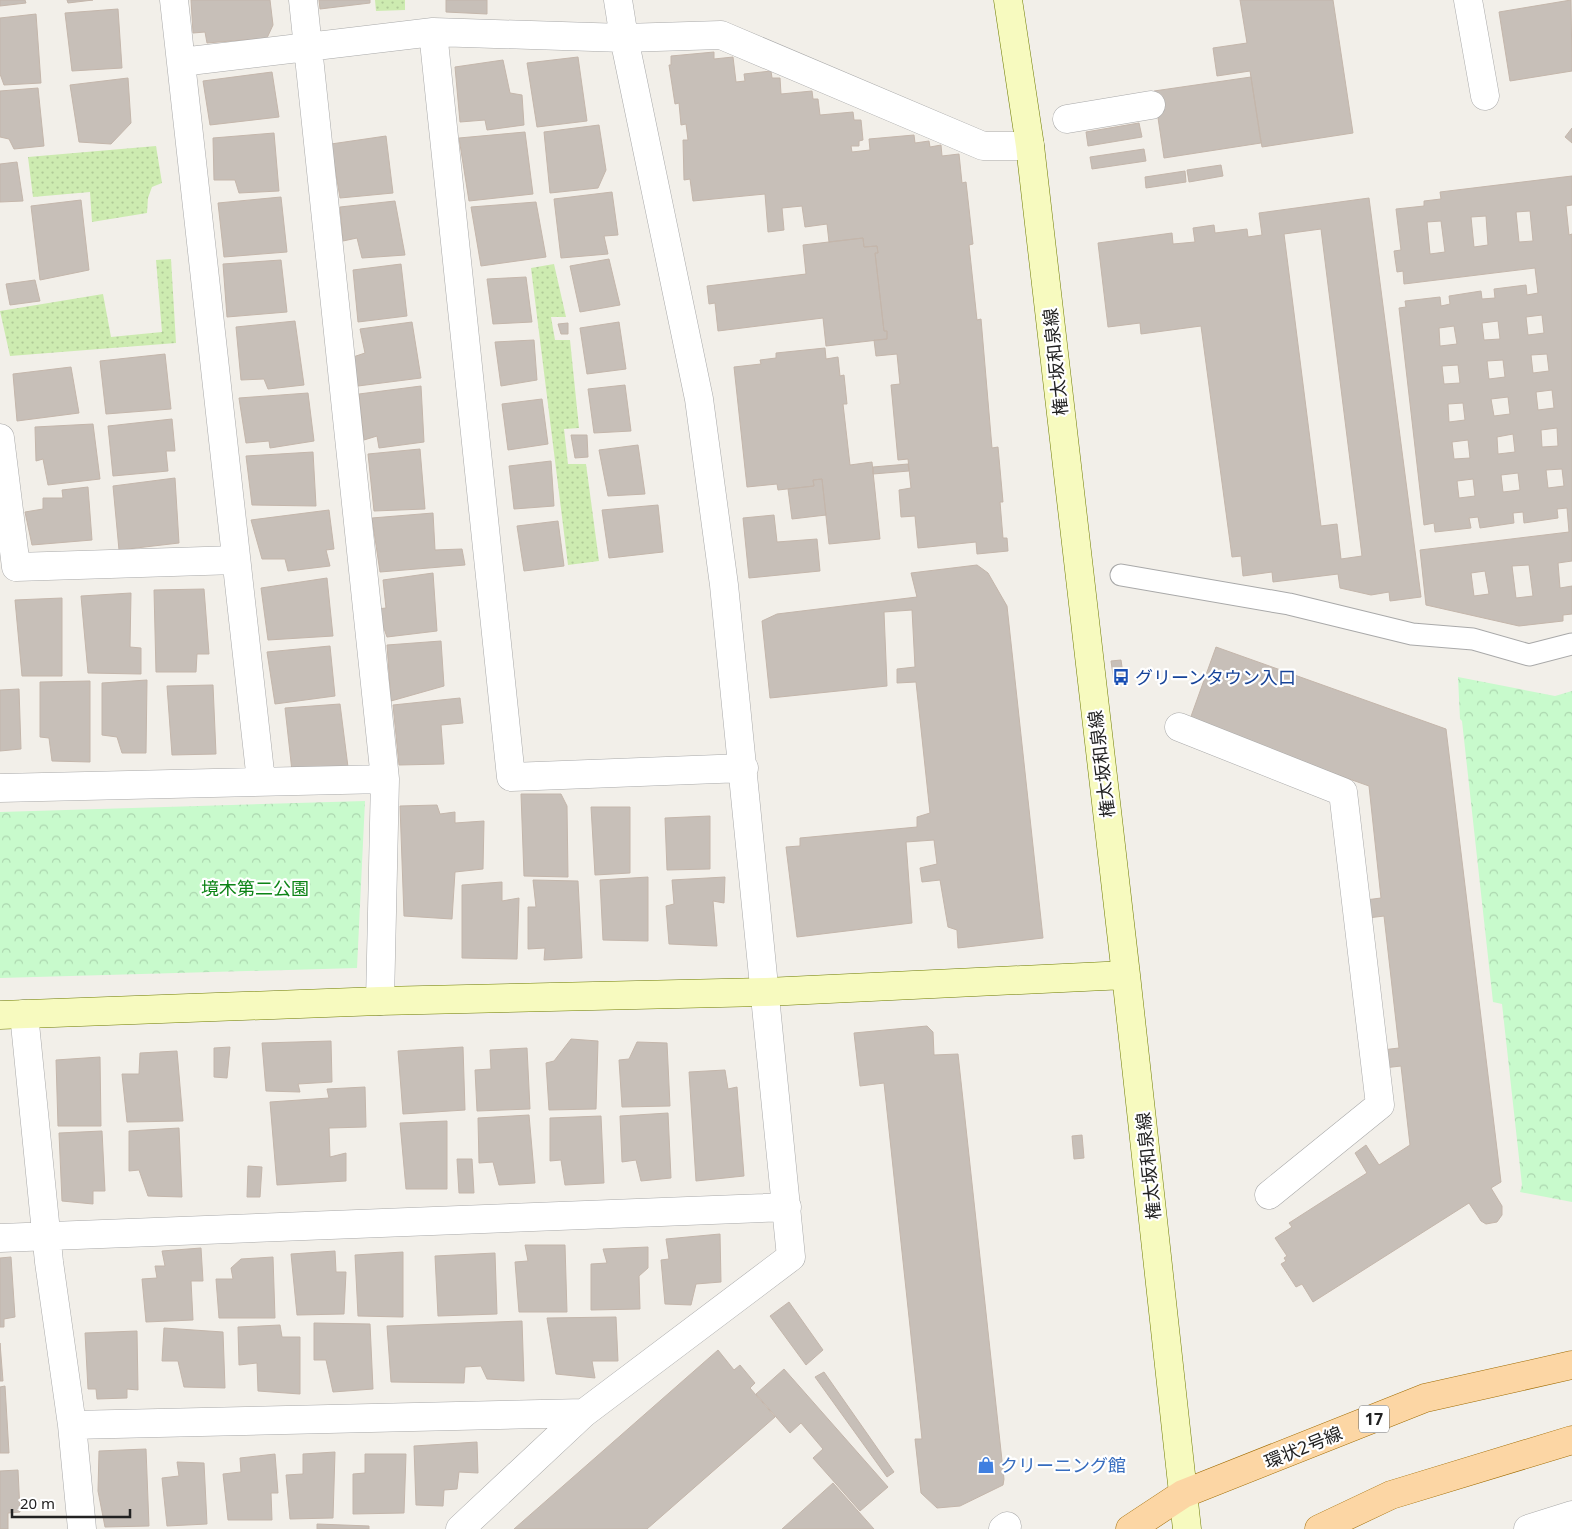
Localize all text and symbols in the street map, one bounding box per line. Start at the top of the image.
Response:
street label: 権太坂和泉線 [1037,307,1073,417]
place label: グリーンタウン入口 [1135,665,1296,689]
bus stop icon: グリーンタウン入口 [1111,667,1131,687]
street label: 権太坂和泉線 [1083,709,1119,819]
park label: 境木第二公園 [201,876,309,900]
street label: 権太坂和泉線 [1130,1111,1166,1221]
road number: 17 [1359,1406,1389,1432]
street label: 環状2号線 [1260,1420,1346,1474]
place label: クリーニング館 [1000,1453,1126,1477]
shop icon: クリーニング館 [976,1455,996,1475]
scale bar [12,1486,130,1518]
text: 20 m [20,1493,55,1513]

